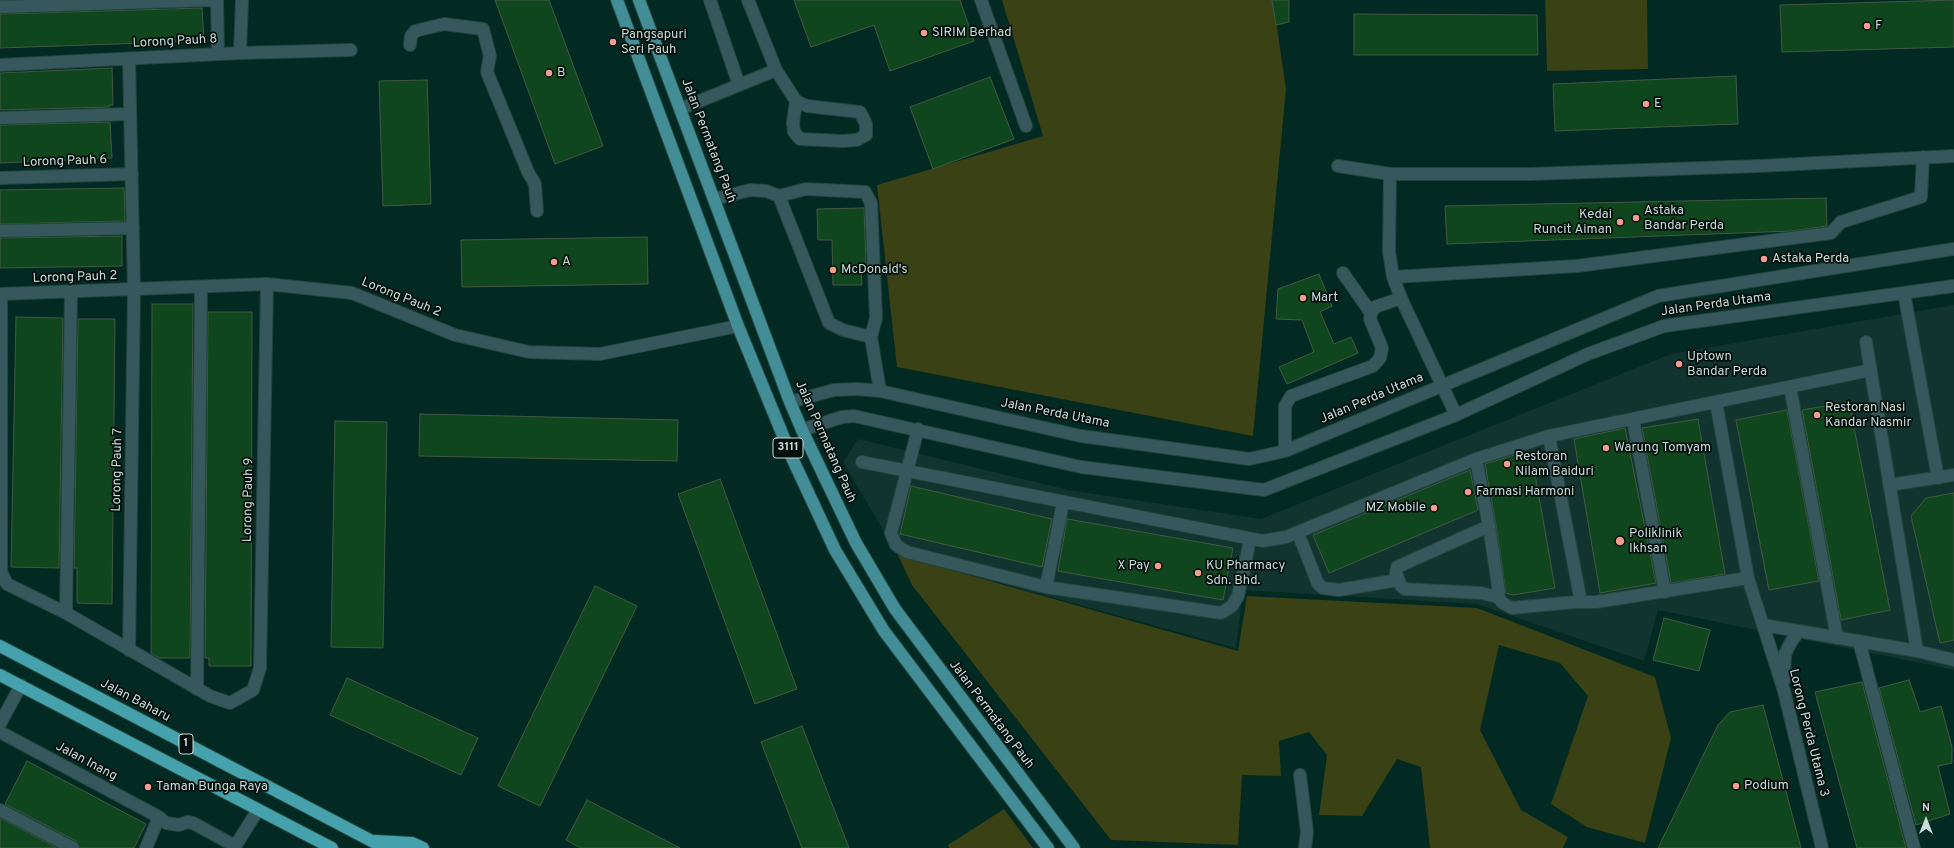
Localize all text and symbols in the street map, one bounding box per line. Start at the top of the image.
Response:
place label: F [1875,18,1882,34]
marker: F [1862,21,1872,31]
place label: SIRIM Berhad [932,25,1012,41]
place label: Pangsapuri Seri Pauh [621,27,687,58]
marker: SIRIM Berhad [919,28,929,38]
street label: Lorong Pauh 8 [132,32,218,52]
marker: Pangsapuri Seri Pauh [608,37,618,47]
place label: B [557,65,566,81]
marker: B [544,68,554,78]
street label: Jalan Permatang Pauh [677,77,739,205]
place label: E [1654,96,1662,112]
marker: E [1641,99,1651,109]
street label: Lorong Pauh 6 [23,153,107,171]
place label: Astaka Bandar Perda [1644,203,1724,234]
place label: Kedai Runcit Aiman [1533,207,1612,238]
marker: Astaka Bandar Perda [1631,213,1641,223]
marker: Kedai Runcit Aiman [1615,217,1625,227]
place label: Astaka Perda [1772,251,1849,267]
place label: A [562,254,571,270]
marker: Astaka Perda [1759,254,1769,264]
marker: A [549,257,559,267]
place label: McDonald's [841,262,908,278]
marker: McDonald's [828,265,838,275]
street label: Lorong Pauh 2 [32,269,118,287]
street label: Lorong Pauh 2 [359,275,443,321]
place label: Mart [1311,290,1338,306]
street label: Jalan Perda Utama [1660,290,1772,320]
marker: Mart [1298,293,1308,303]
place label: Uptown Bandar Perda [1687,349,1767,380]
marker: Uptown Bandar Perda [1674,359,1684,369]
street label: Jalan Perda Utama [1318,370,1426,428]
street label: Jalan Permatang Pauh [791,379,859,505]
street label: Jalan Perda Utama [999,396,1111,432]
place label: Restoran Nasi Kandar Nasmir [1825,400,1911,431]
marker: Restoran Nasi Kandar Nasmir [1812,410,1822,420]
street label: Lorong Pauh 7 [109,428,127,512]
road number: 3111 [773,438,803,458]
place label: Warung Tomyam [1614,440,1711,456]
marker: Warung Tomyam [1601,443,1611,453]
place label: Restoran Nilam Baiduri [1515,449,1594,480]
street label: Lorong Pauh 9 [240,458,258,542]
marker: Restoran Nilam Baiduri [1502,459,1512,469]
place label: Farmasi Harmoni [1476,484,1574,500]
marker: Farmasi Harmoni [1463,487,1473,497]
place label: MZ Mobile [1366,500,1426,516]
marker: MZ Mobile [1429,503,1439,513]
place label: Poliklinik Ikhsan [1629,526,1682,557]
marker: Poliklinik Ikhsan [1614,535,1626,547]
place label: X Pay [1117,558,1150,574]
place label: KU Pharmacy Sdn. Bhd. [1206,558,1285,589]
marker: X Pay [1153,561,1163,571]
marker: KU Pharmacy Sdn. Bhd. [1193,568,1203,578]
street label: Jalan Permatang Pauh [945,658,1037,772]
street label: Lorong Perda Utama 3 [1785,668,1831,798]
street label: Jalan Baharu [97,676,173,726]
road number: 1 [179,734,193,754]
street label: Jalan Inang [52,739,120,785]
place label: Podium [1744,778,1789,794]
place label: Taman Bunga Raya [156,779,268,795]
marker: Podium [1731,781,1741,791]
marker: Taman Bunga Raya [143,782,153,792]
north arrow [1906,800,1946,840]
text: N [1922,801,1930,815]

